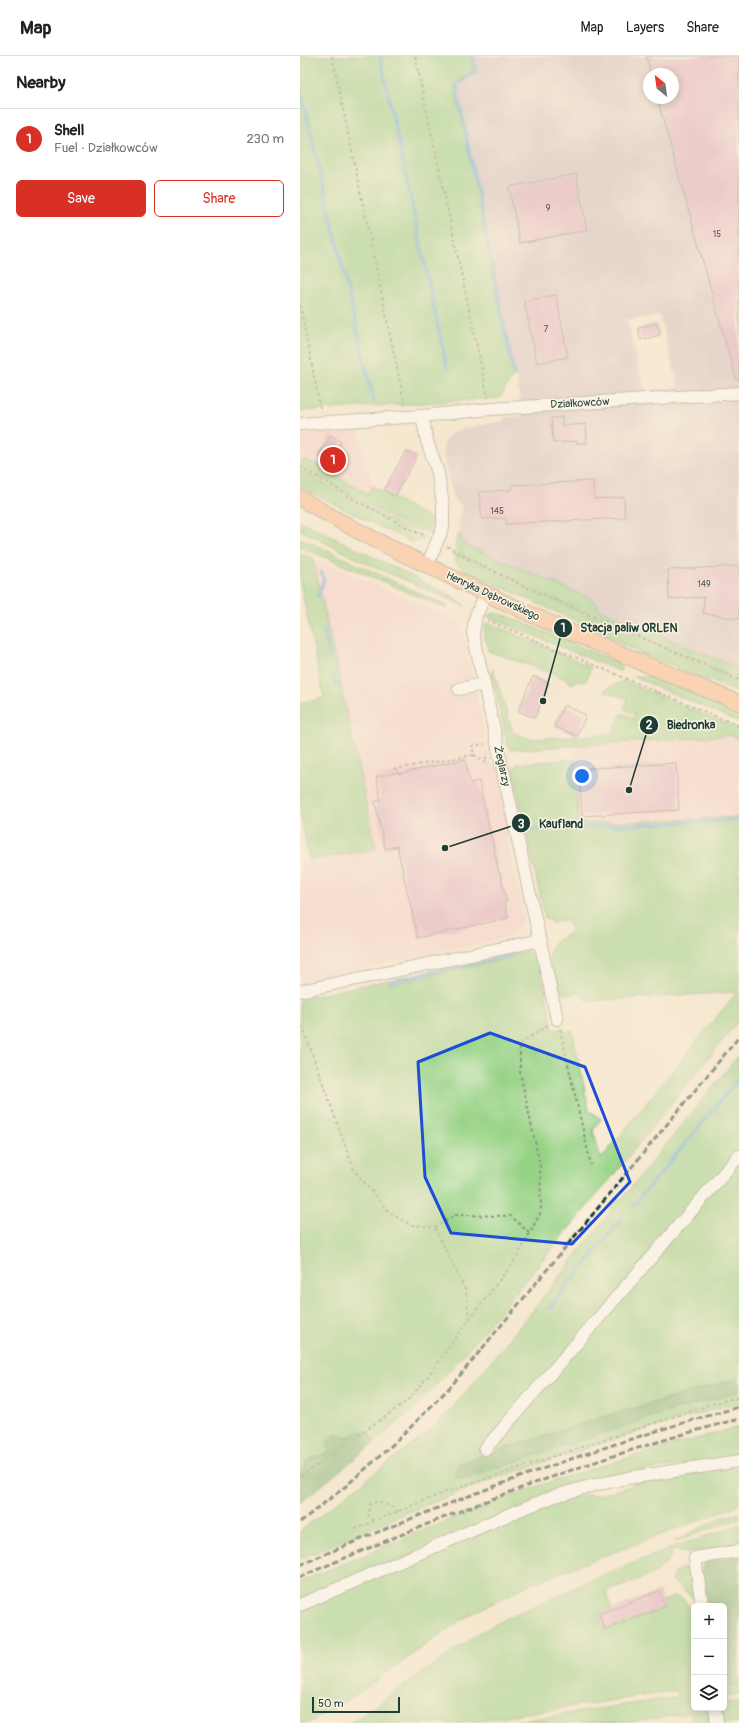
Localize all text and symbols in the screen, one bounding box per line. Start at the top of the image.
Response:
text: Map [20,16,51,40]
text: Map [581,19,604,36]
text: Layers [626,19,664,36]
text: Share [686,19,719,36]
north arrow [643,68,679,104]
text: Nearby [16,72,65,93]
text: Shell [54,121,84,140]
text: 1 [26,131,32,147]
text: 230 m [247,131,284,147]
text: Fuel · Działkowców [54,140,158,156]
button: Save [16,180,146,217]
button: Share [154,180,284,217]
house number: 9 [546,203,551,214]
house number: 15 [713,229,721,240]
house number: 7 [544,324,549,335]
street label: Działkowców [550,395,610,411]
pin: 1 [320,445,346,475]
house number: 145 [490,506,504,517]
street label: Henryka Dąbrowskiego [444,569,542,623]
house number: 149 [697,579,711,590]
callout: Stacja paliw ORLEN [553,616,686,640]
text: 1 [561,621,565,636]
text: Stacja paliw ORLEN [580,621,678,636]
callout: Biedronka [639,713,723,737]
text: 2 [646,718,653,733]
text: Biedronka [667,718,716,733]
street label: Żeglarzy [491,745,513,788]
your location [572,766,592,786]
callout: Kaufland [511,811,591,835]
text: 3 [518,817,525,832]
text: Kaufland [539,817,583,832]
map controls [691,1603,727,1711]
button: + [691,1603,727,1639]
button: − [691,1639,727,1675]
button: layers [691,1675,727,1711]
scale bar [312,1695,400,1714]
text: 50 m [318,1697,344,1710]

